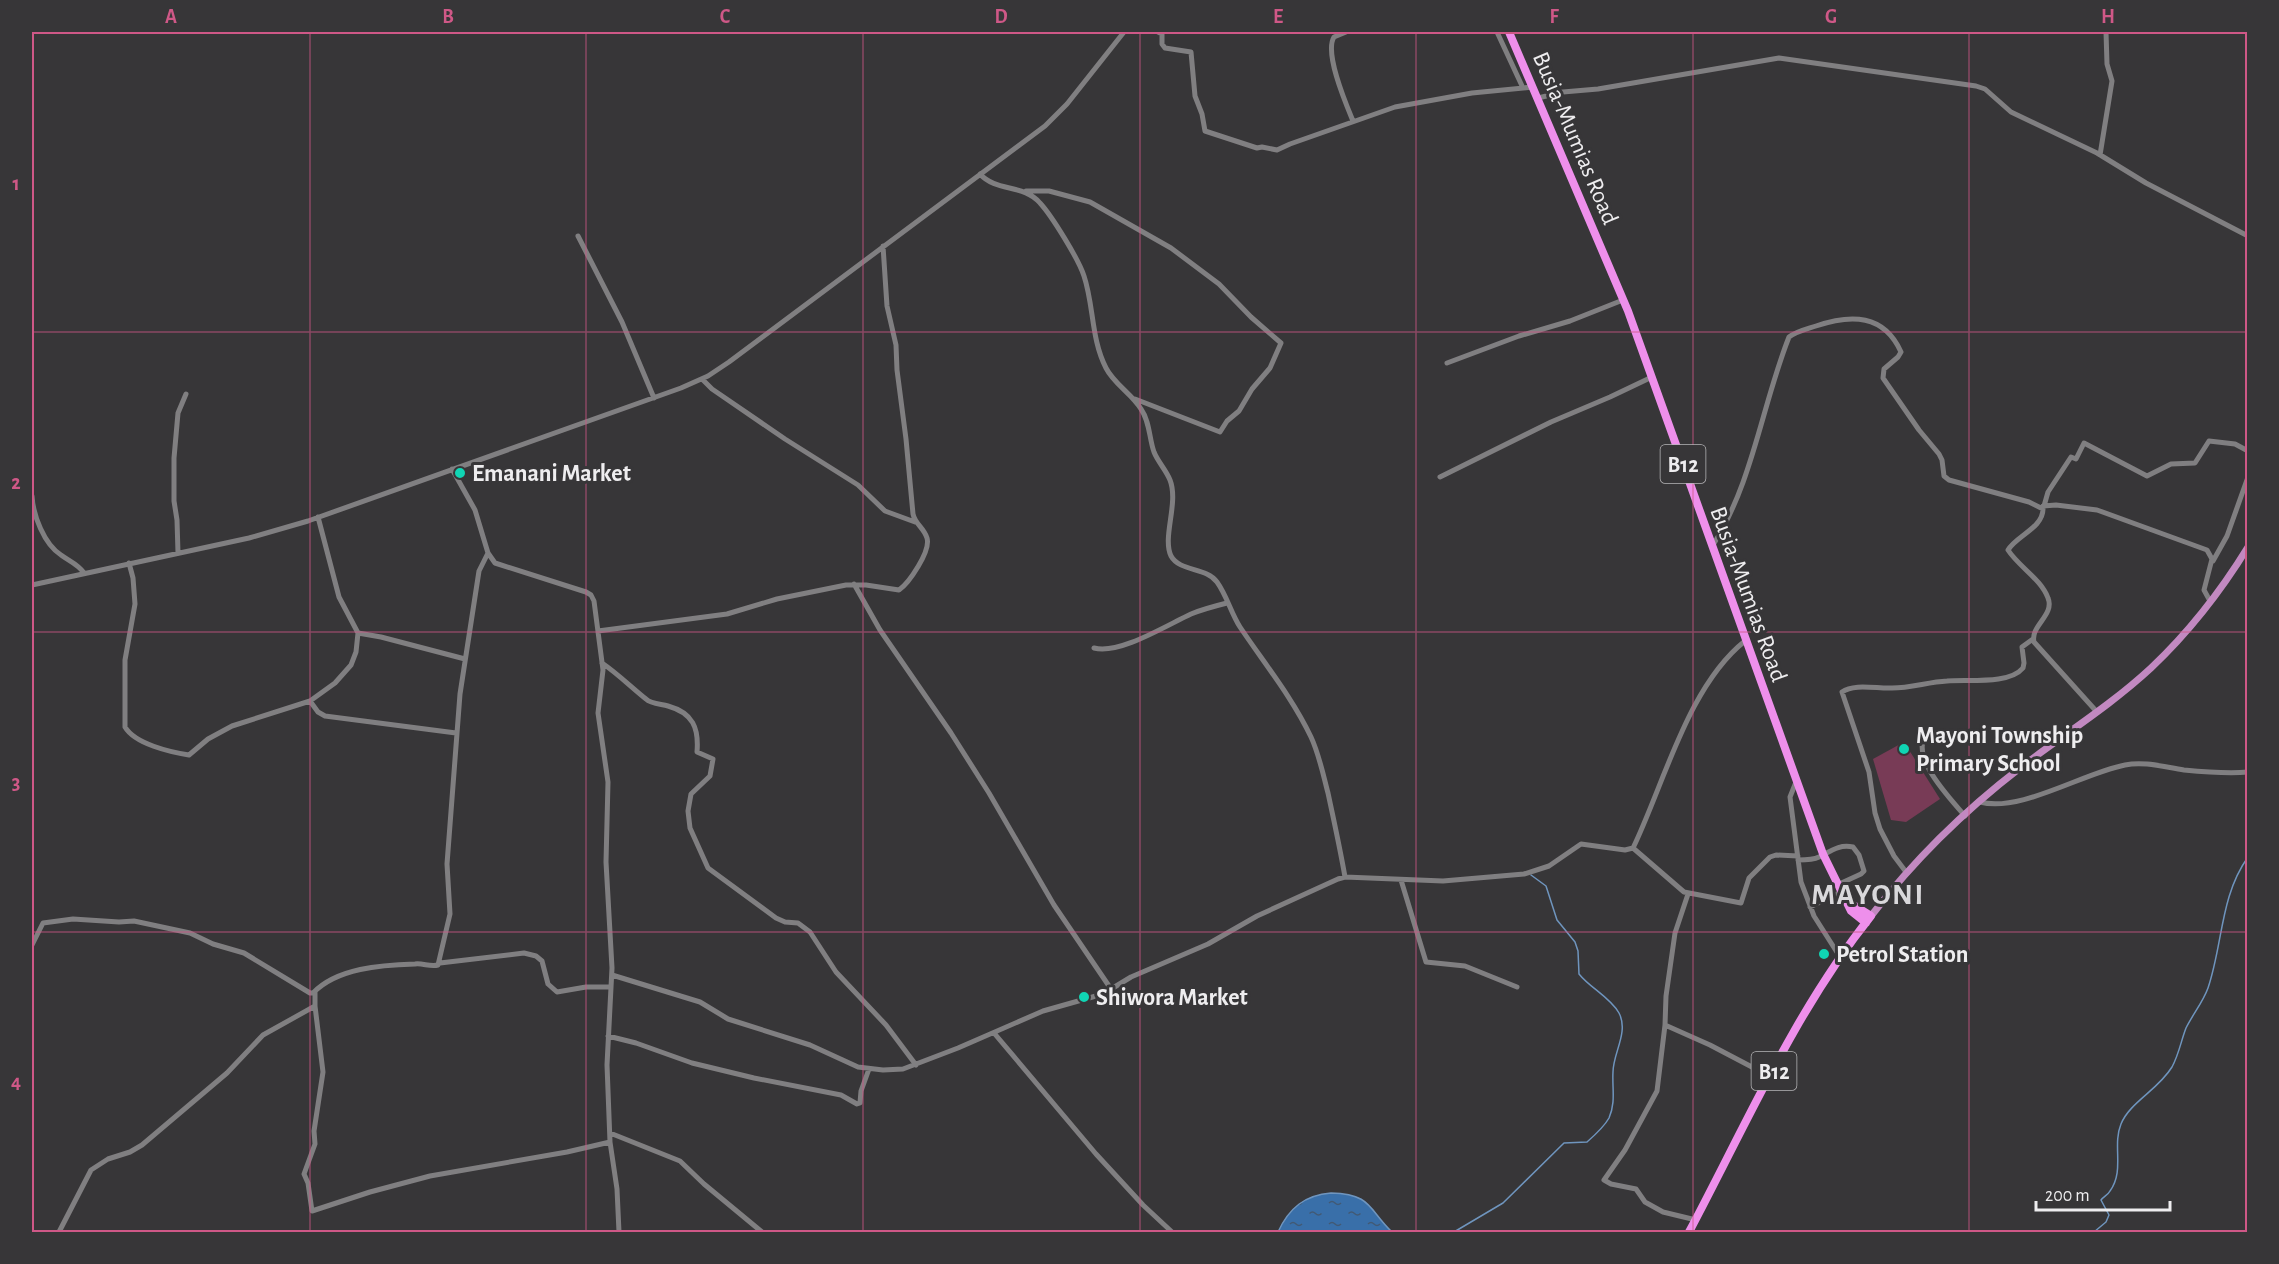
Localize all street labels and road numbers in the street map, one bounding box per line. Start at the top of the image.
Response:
street label: Busia-Mumias Road [1528,49,1622,228]
road number: B12 [1660,445,1706,483]
street label: Busia-Mumias Road [1705,503,1791,685]
road number: B12 [1752,1052,1796,1090]

